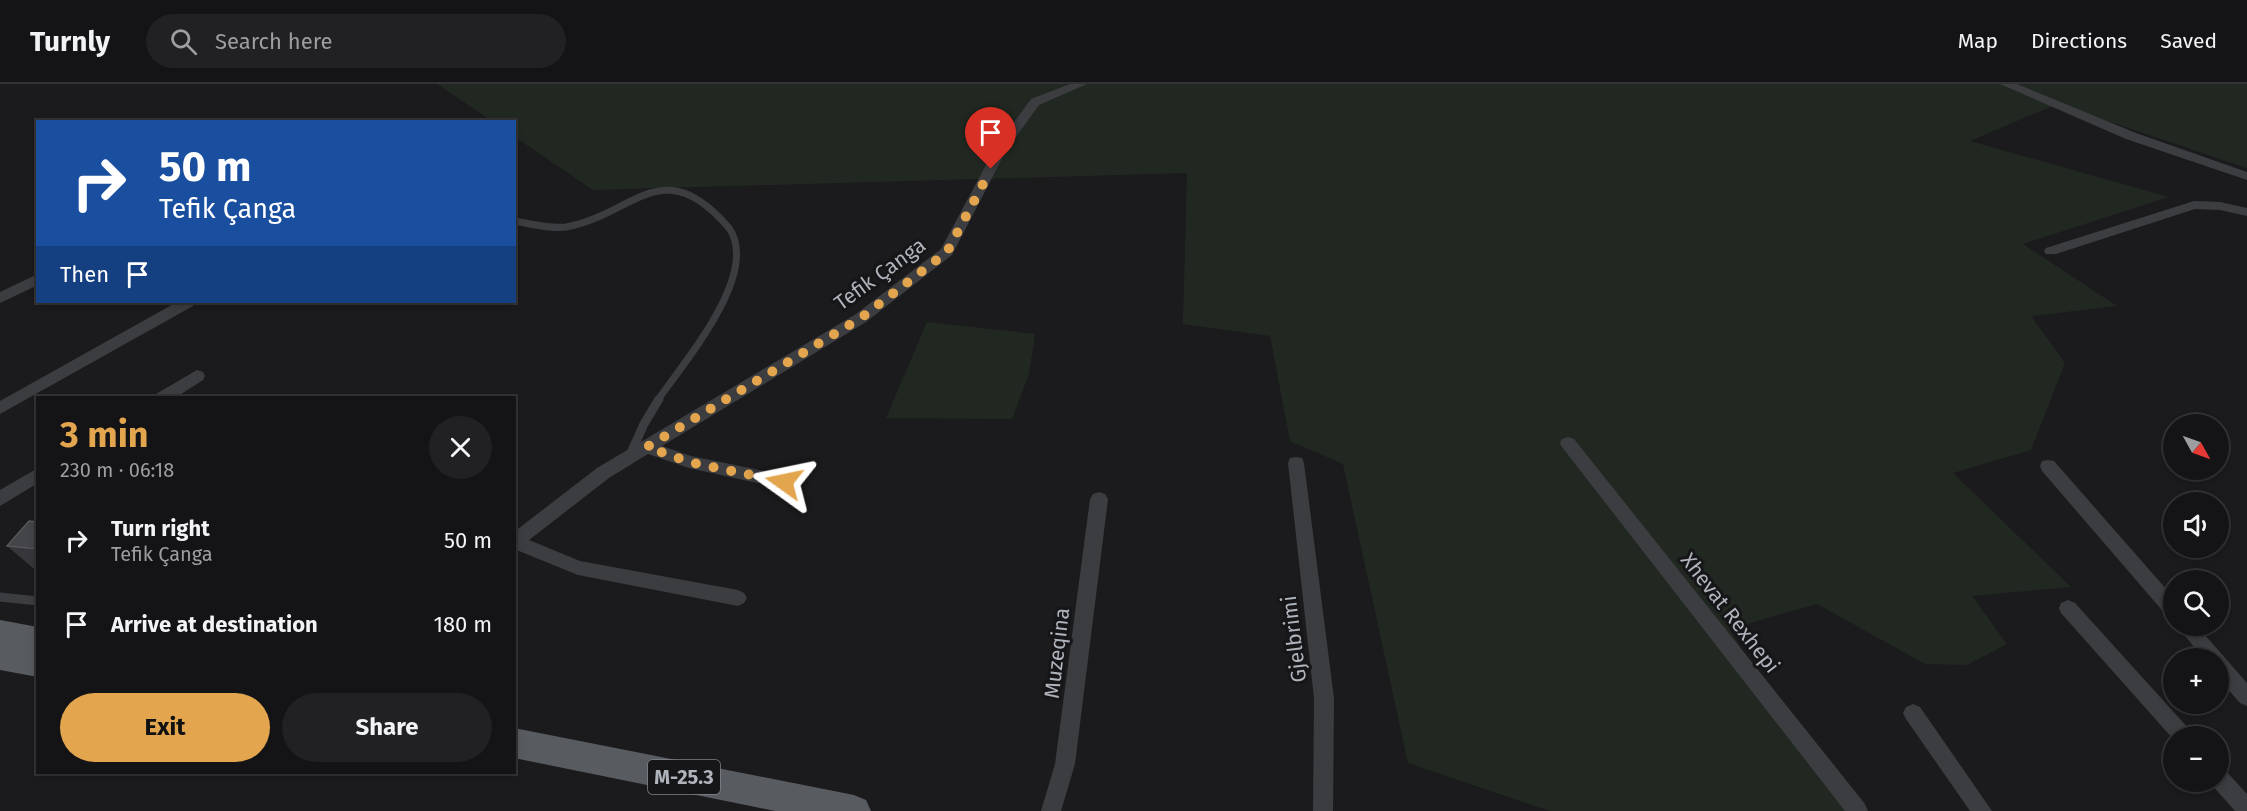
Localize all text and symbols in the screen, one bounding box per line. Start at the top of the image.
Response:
search box [146,14,566,68]
text: Turnly [30,25,110,58]
icon: search [167,25,200,58]
text: Search here [215,28,332,55]
text: Map [1958,28,1998,54]
text: Directions [2031,28,2127,54]
text: Saved [2160,28,2217,54]
pin [965,107,1016,169]
icon: arrive [974,116,1007,149]
text: 50 m [159,142,252,192]
icon: right [60,144,138,222]
text: Tefik Çanga [159,193,296,225]
street label: Tefik Çanga [829,232,931,316]
icon: arrive [121,258,154,291]
text: Then [60,261,109,288]
text: 3 min [60,413,149,457]
north arrow [2163,414,2229,480]
map controls [2163,414,2229,792]
button: close [429,416,492,479]
position arrow [752,450,816,514]
text: 230 m · 06:18 [60,458,174,482]
button: sound [2163,492,2229,558]
text: Turn right [111,515,210,542]
icon: right [60,524,93,557]
text: 50 m [444,527,492,554]
text: Tefik Çanga [111,542,213,566]
street label: Xhevat Rexhepi [1675,548,1785,678]
button: search [2163,570,2229,636]
street label: Gjelbrimi [1276,594,1312,684]
street label: Muzeqina [1039,606,1075,700]
icon: arrive [60,608,93,641]
text: Arrive at destination [111,611,318,638]
text: 180 m [433,611,492,638]
button: + [2163,648,2229,714]
button: Exit [60,693,270,762]
button: Share [282,693,492,762]
button: − [2163,726,2229,792]
road number: M-25.3 [648,760,720,794]

